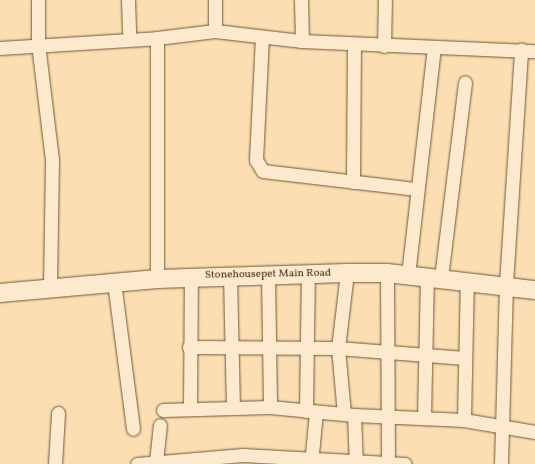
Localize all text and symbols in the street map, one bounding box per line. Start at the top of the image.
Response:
street label: Stonehousepet Main Road [205,267,331,283]

